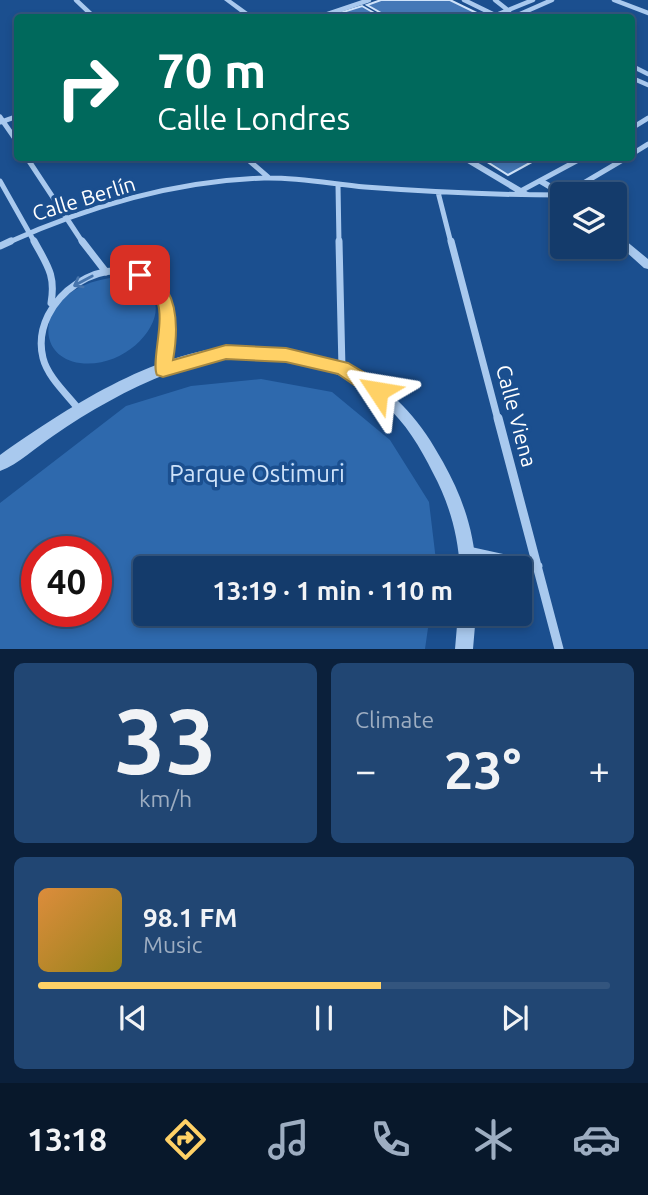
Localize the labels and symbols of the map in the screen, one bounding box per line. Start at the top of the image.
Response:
street label: Calle Berlín [29,171,138,225]
pin [110,245,170,305]
one-way arrow [74,274,94,288]
position arrow [341,354,415,428]
street label: Calle Viena [492,362,542,469]
park label: Parque Ostimuri [169,460,345,487]
speed limit sign: 40 [21,536,112,627]

